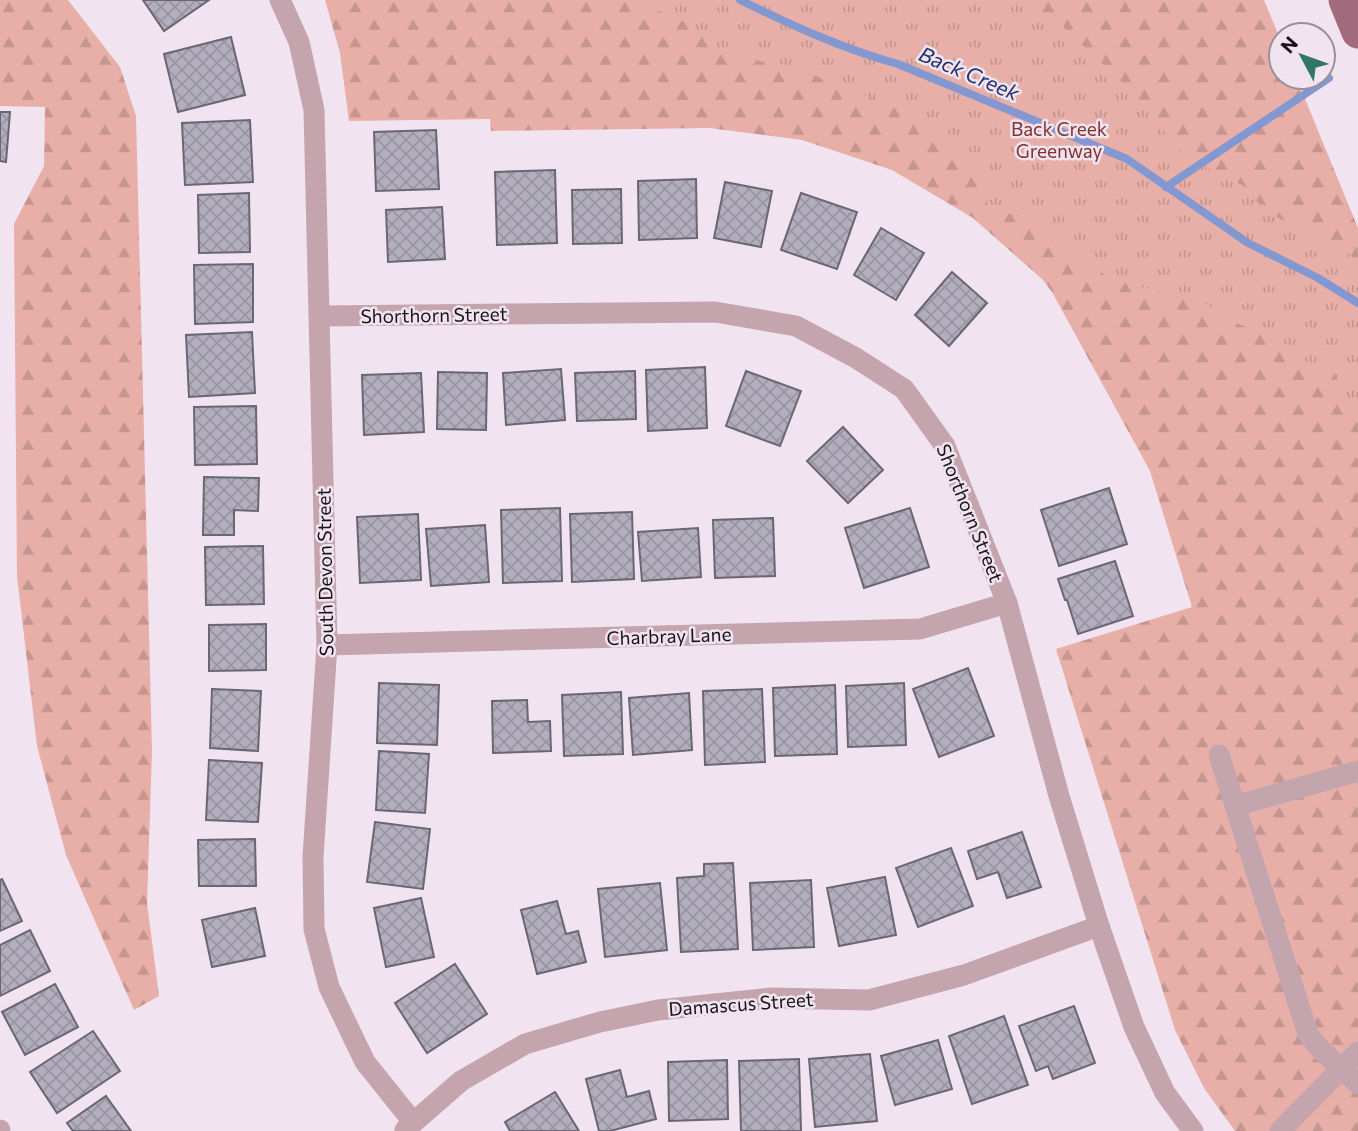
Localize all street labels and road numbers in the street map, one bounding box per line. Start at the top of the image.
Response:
street label: Shorthorn Street [360,302,508,327]
street label: Shorthorn Street [932,440,1009,585]
street label: South Devon Street [312,488,337,656]
street label: Charbray Lane [606,622,732,649]
street label: Damascus Street [668,987,814,1020]

